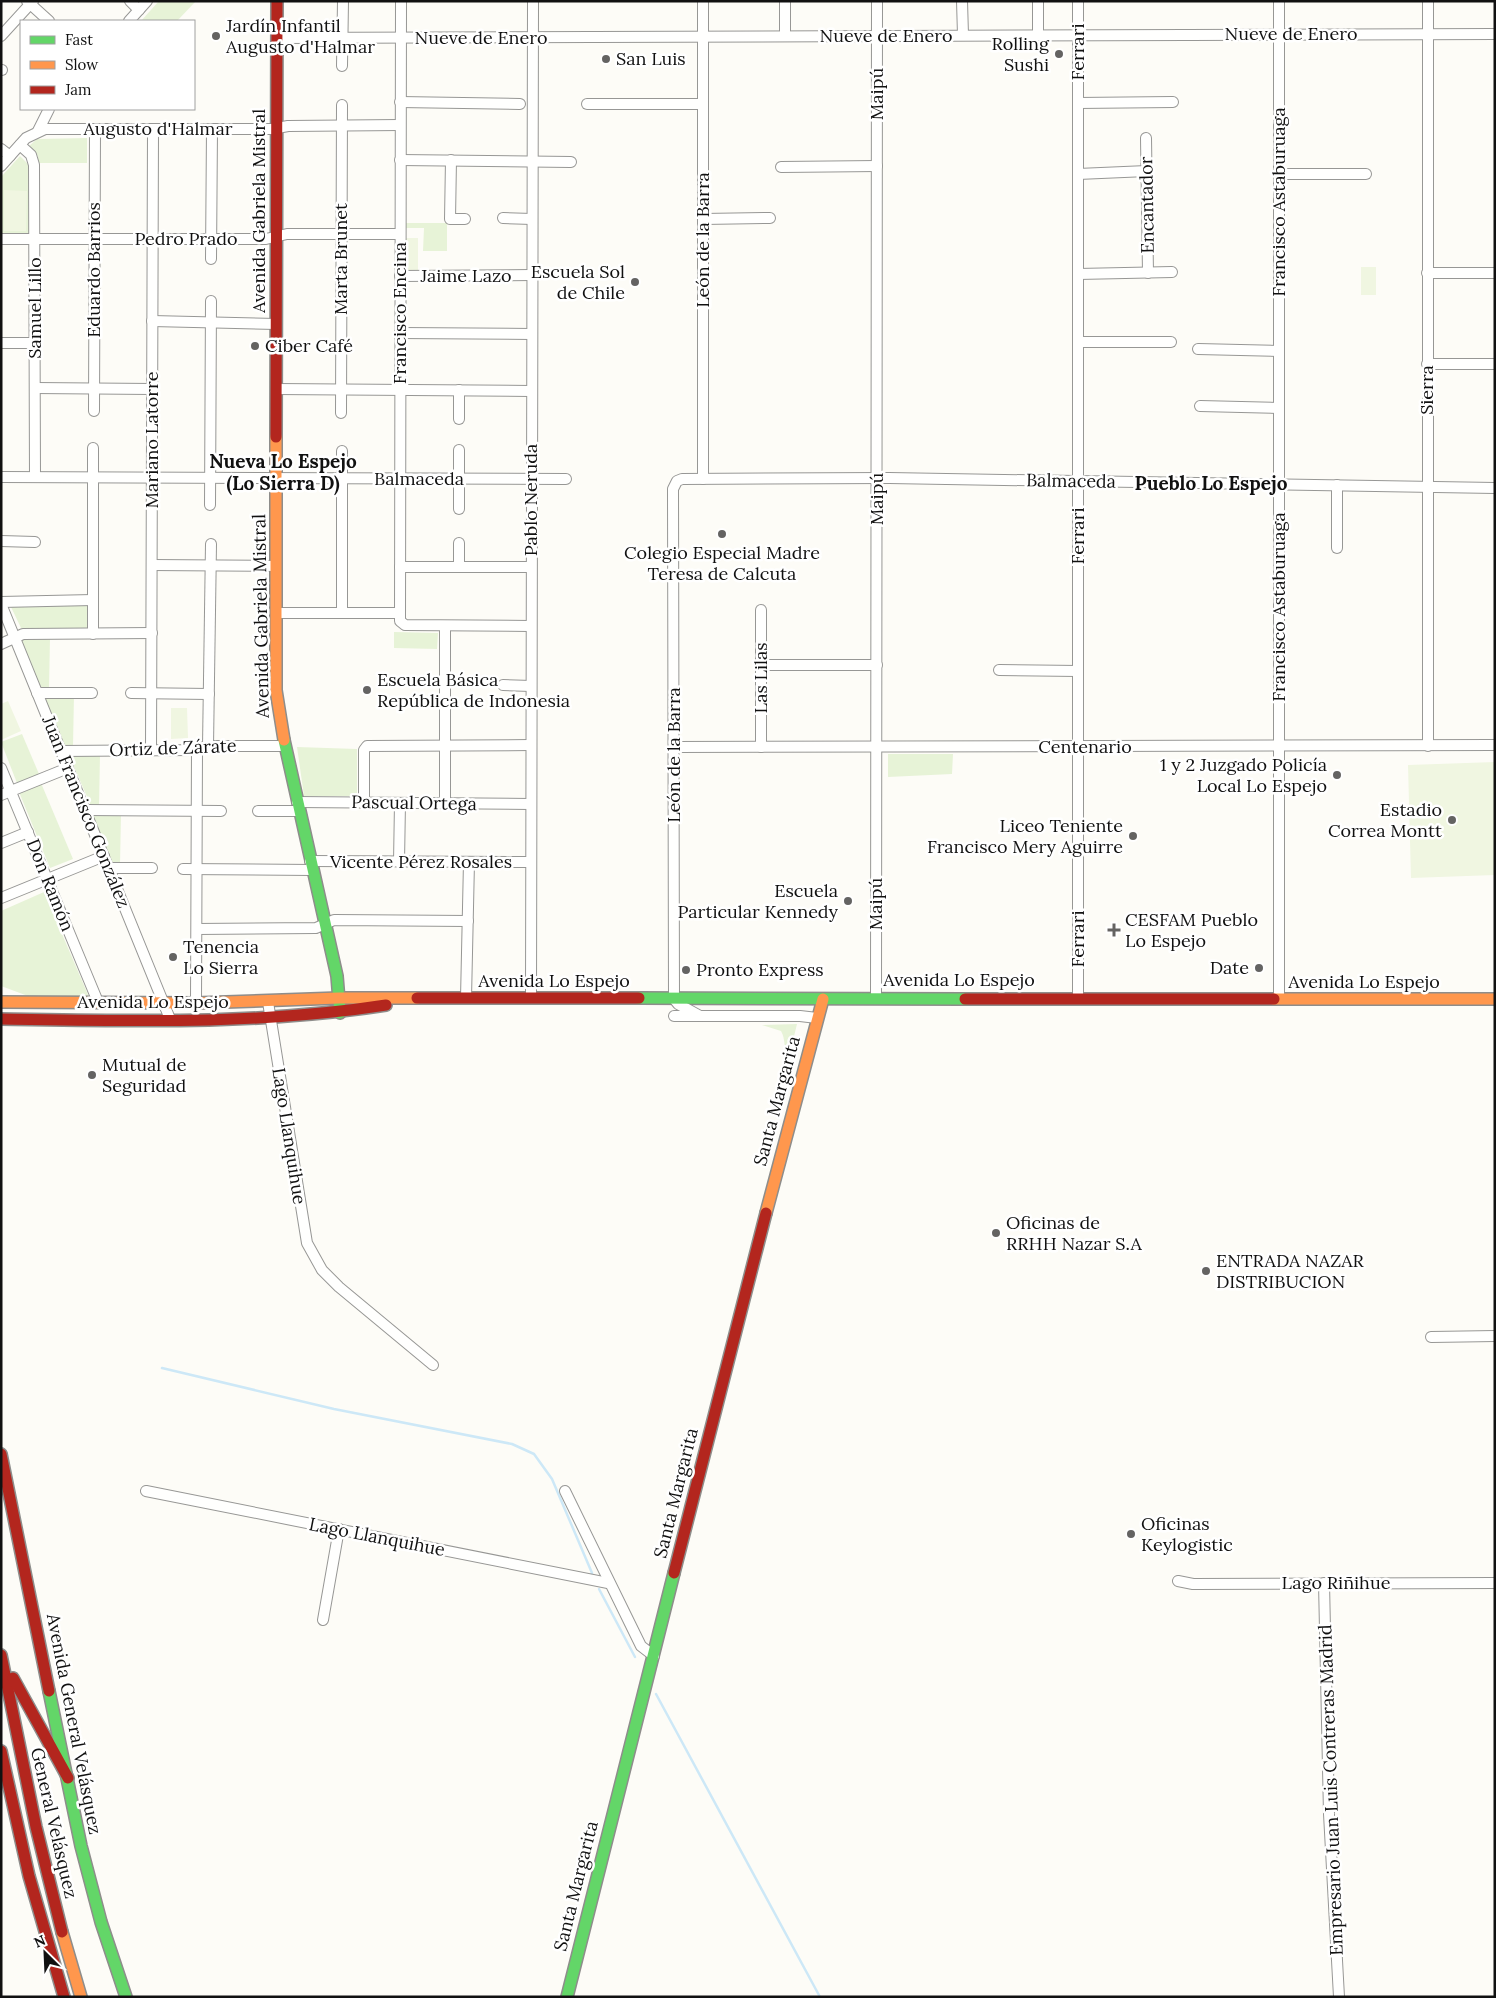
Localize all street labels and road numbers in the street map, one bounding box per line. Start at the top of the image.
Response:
street label: Nueve de Enero [1225,22,1357,45]
street label: Nueve de Enero [820,24,952,47]
street label: Ferrari [1066,24,1089,80]
street label: Nueve de Enero [415,26,547,49]
street label: Maipú [865,68,888,120]
street label: Francisco Astaburuaga [1267,107,1290,297]
street label: Avenida Gabriela Mistral [247,109,270,314]
street label: Augusto d'Halmar [82,117,233,140]
street label: Encantador [1134,156,1159,254]
street label: León de la Barra [691,172,714,308]
street label: Eduardo Barrios [82,202,105,338]
street label: Marta Brunet [329,203,352,315]
street label: Pedro Prado [134,227,238,250]
street label: Francisco Encina [388,242,411,384]
street label: Samuel Lillo [23,257,46,359]
street label: Jaime Lazo [419,264,512,287]
street label: Sierra [1415,365,1438,415]
street label: Mariano Latorre [140,371,163,508]
street label: Pablo Neruda [519,444,542,556]
street label: Balmaceda [374,467,464,490]
street label: Balmaceda [1026,468,1116,493]
street label: Maipú [865,473,888,525]
street label: Ferrari [1066,508,1089,564]
street label: Francisco Astaburuaga [1267,512,1290,702]
street label: Avenida Gabriela Mistral [247,514,274,719]
street label: Las Lilas [749,642,772,714]
street label: León de la Barra [662,687,685,823]
street label: Juan Francisco González [37,711,136,911]
street label: Ortiz de Zárate [109,734,237,761]
street label: Centenario [1038,735,1132,758]
street label: Pascual Ortega [351,790,477,815]
street label: Don Ramón [21,835,79,934]
street label: Vicente Pérez Rosales [329,850,512,873]
street label: Maipú [864,878,887,930]
street label: Ferrari [1066,911,1089,967]
street label: Avenida Lo Espejo [882,968,1035,991]
street label: Avenida Lo Espejo [477,969,630,992]
street label: Avenida Lo Espejo [1287,970,1440,993]
street label: Avenida Lo Espejo [76,990,229,1013]
street label: Santa Margarita [748,1033,805,1168]
street label: Lago Llanquihue [267,1066,312,1206]
street label: Santa Margarita [648,1425,703,1560]
street label: Lago Llanquihue [307,1512,447,1561]
street label: Lago Riñihue [1282,1571,1391,1594]
street label: Avenida General Velásquez [42,1612,106,1836]
street label: Empresario Juan Luis Contreras Madrid [1313,1624,1348,1956]
street label: General Velásquez [26,1745,82,1901]
street label: Santa Margarita [548,1818,603,1953]

